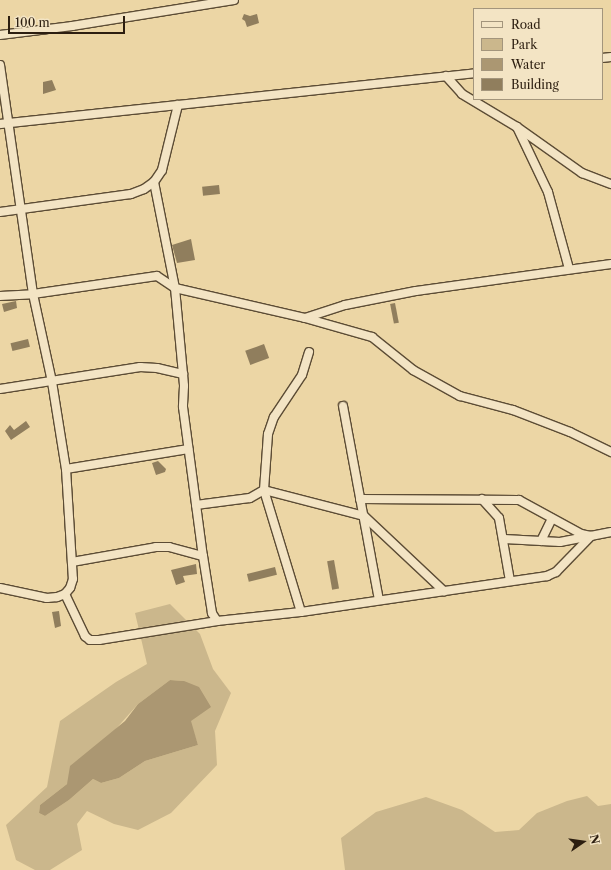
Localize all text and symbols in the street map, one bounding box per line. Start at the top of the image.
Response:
scale bar [10,8,127,34]
legend [473,8,603,100]
text: 100 m [15,15,50,30]
text: Road [511,17,541,32]
text: Park [511,37,537,52]
text: Water [511,57,545,72]
text: Building [511,77,559,92]
north arrow [563,822,603,862]
text: N [587,833,603,846]

